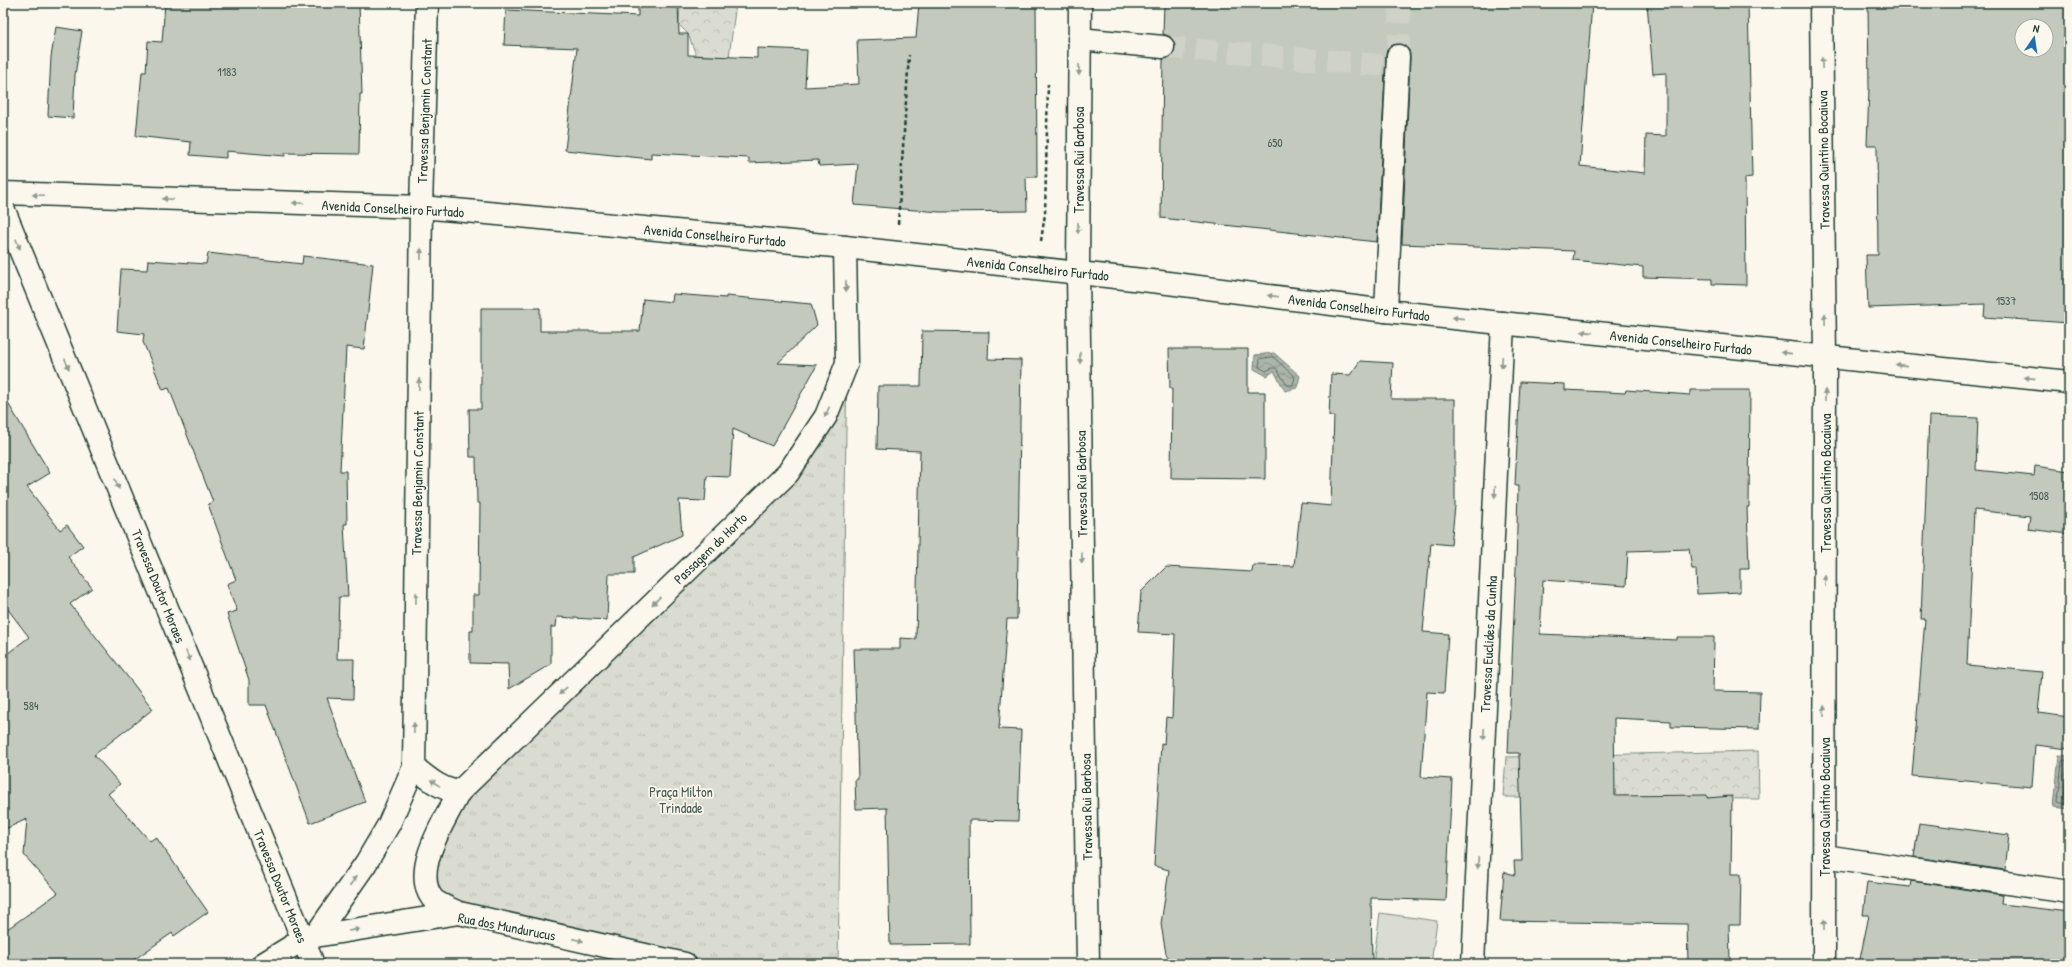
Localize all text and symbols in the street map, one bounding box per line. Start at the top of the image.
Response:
north arrow [2014,18,2054,58]
text: N [2032,21,2041,36]
street label: Travessa Benjamin Constant [412,38,437,184]
one-way arrow [1818,57,1825,69]
house number: 1183 [217,63,237,80]
one-way arrow [1076,64,1082,77]
street label: Travessa Quintino Bocaiuva [1812,90,1834,230]
street label: Travessa Rui Barbosa [1069,106,1088,213]
house number: 650 [1267,134,1283,151]
one-way arrow [31,192,44,198]
street label: Avenida Conselheiro Furtado [321,195,465,221]
one-way arrow [161,196,174,202]
one-way arrow [291,200,304,206]
street label: Avenida Conselheiro Furtado [643,219,787,251]
one-way arrow [1075,222,1081,235]
one-way arrow [15,238,21,249]
one-way arrow [417,248,424,260]
street label: Avenida Conselheiro Furtado [966,251,1110,285]
one-way arrow [843,280,849,293]
street label: Avenida Conselheiro Furtado [1287,289,1431,325]
house number: 1537 [1996,292,2016,309]
one-way arrow [1267,293,1280,299]
one-way arrow [1822,312,1828,325]
one-way arrow [1452,315,1464,322]
street label: Avenida Conselheiro Furtado [1609,325,1753,359]
one-way arrow [1581,329,1593,335]
one-way arrow [1780,350,1792,357]
one-way arrow [1076,352,1083,364]
one-way arrow [1498,356,1505,368]
one-way arrow [64,358,71,370]
one-way arrow [1895,362,1907,369]
one-way arrow [2024,375,2036,382]
one-way arrow [416,377,422,390]
one-way arrow [1822,388,1828,401]
one-way arrow [824,406,830,418]
street label: Travessa Benjamin Constant [406,410,429,555]
street label: Travessa Quintino Bocaiuva [1816,413,1835,552]
street label: Travessa Rui Barbosa [1071,430,1091,537]
one-way arrow [114,479,120,491]
one-way arrow [1492,486,1499,498]
house number: 1508 [2029,487,2049,504]
street label: Passagem do Horto [669,508,752,589]
street label: Travessa Doutor Moraes [128,526,190,646]
one-way arrow [1079,552,1085,565]
one-way arrow [1822,574,1828,587]
street label: Travessa Euclides da Cunha [1475,575,1501,713]
one-way arrow [413,591,419,604]
one-way arrow [651,596,661,606]
one-way arrow [185,651,191,663]
one-way arrow [558,686,568,696]
house number: 584 [24,697,39,714]
one-way arrow [1821,704,1827,717]
one-way arrow [411,721,417,734]
one-way arrow [1481,728,1487,741]
street label: Travessa Quintino Bocaiuva [1815,737,1834,876]
street label: Travessa Rui Barbosa [1076,753,1096,860]
one-way arrow [430,779,440,787]
park label: Praça Milton Trindade [649,782,713,817]
street label: Travessa Doutor Moraes [250,826,312,946]
one-way arrow [1475,857,1481,870]
one-way arrow [349,876,357,886]
street label: Rua dos Mundurucus [457,907,557,945]
one-way arrow [1821,918,1827,931]
one-way arrow [348,927,360,933]
one-way arrow [572,938,584,944]

